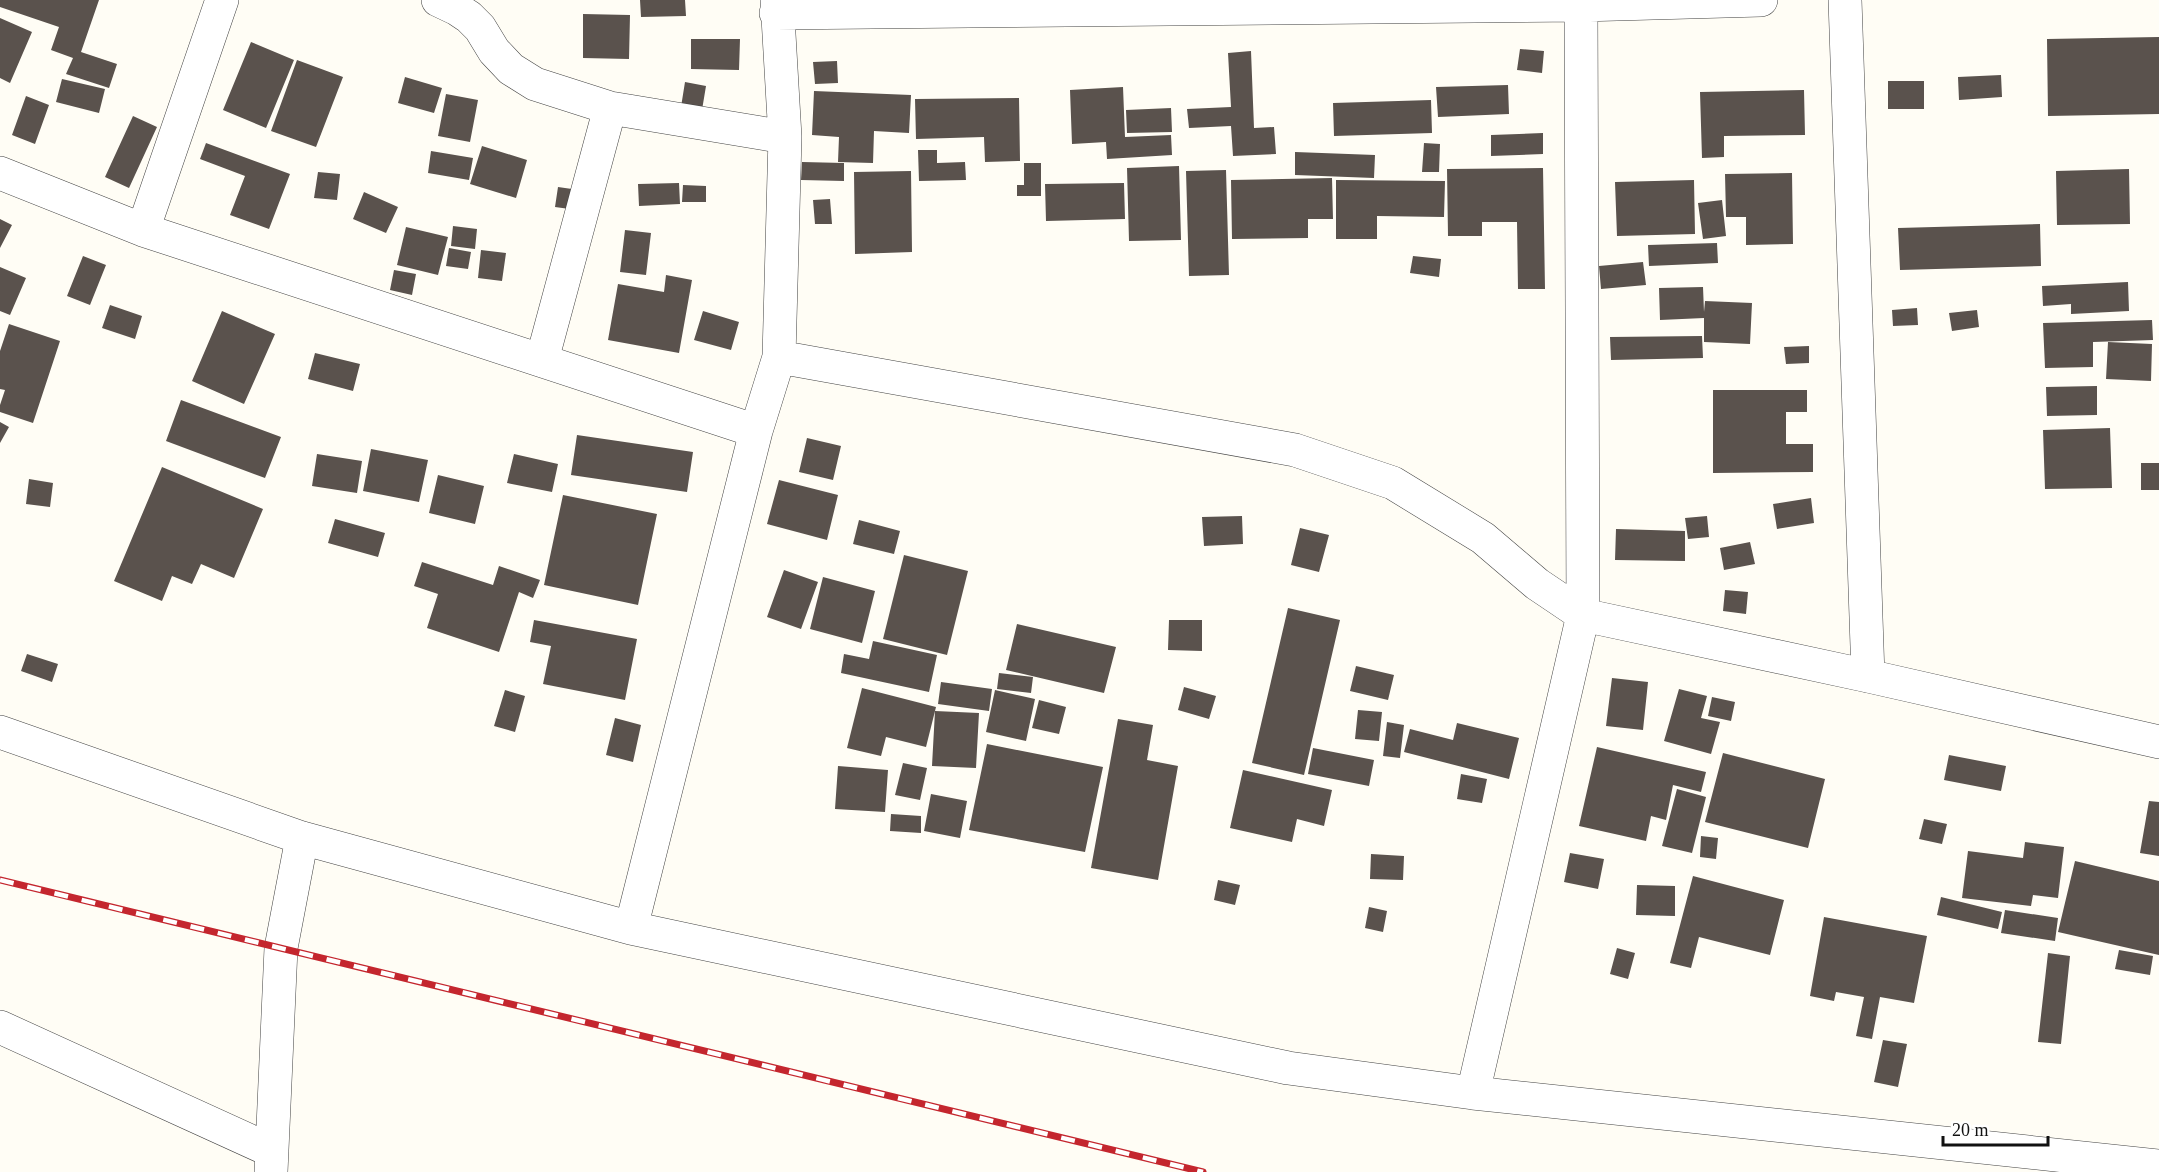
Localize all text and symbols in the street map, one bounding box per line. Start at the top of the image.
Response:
scale bar [1943,1109,2048,1147]
text: 20 m [1952,1120,1989,1140]

